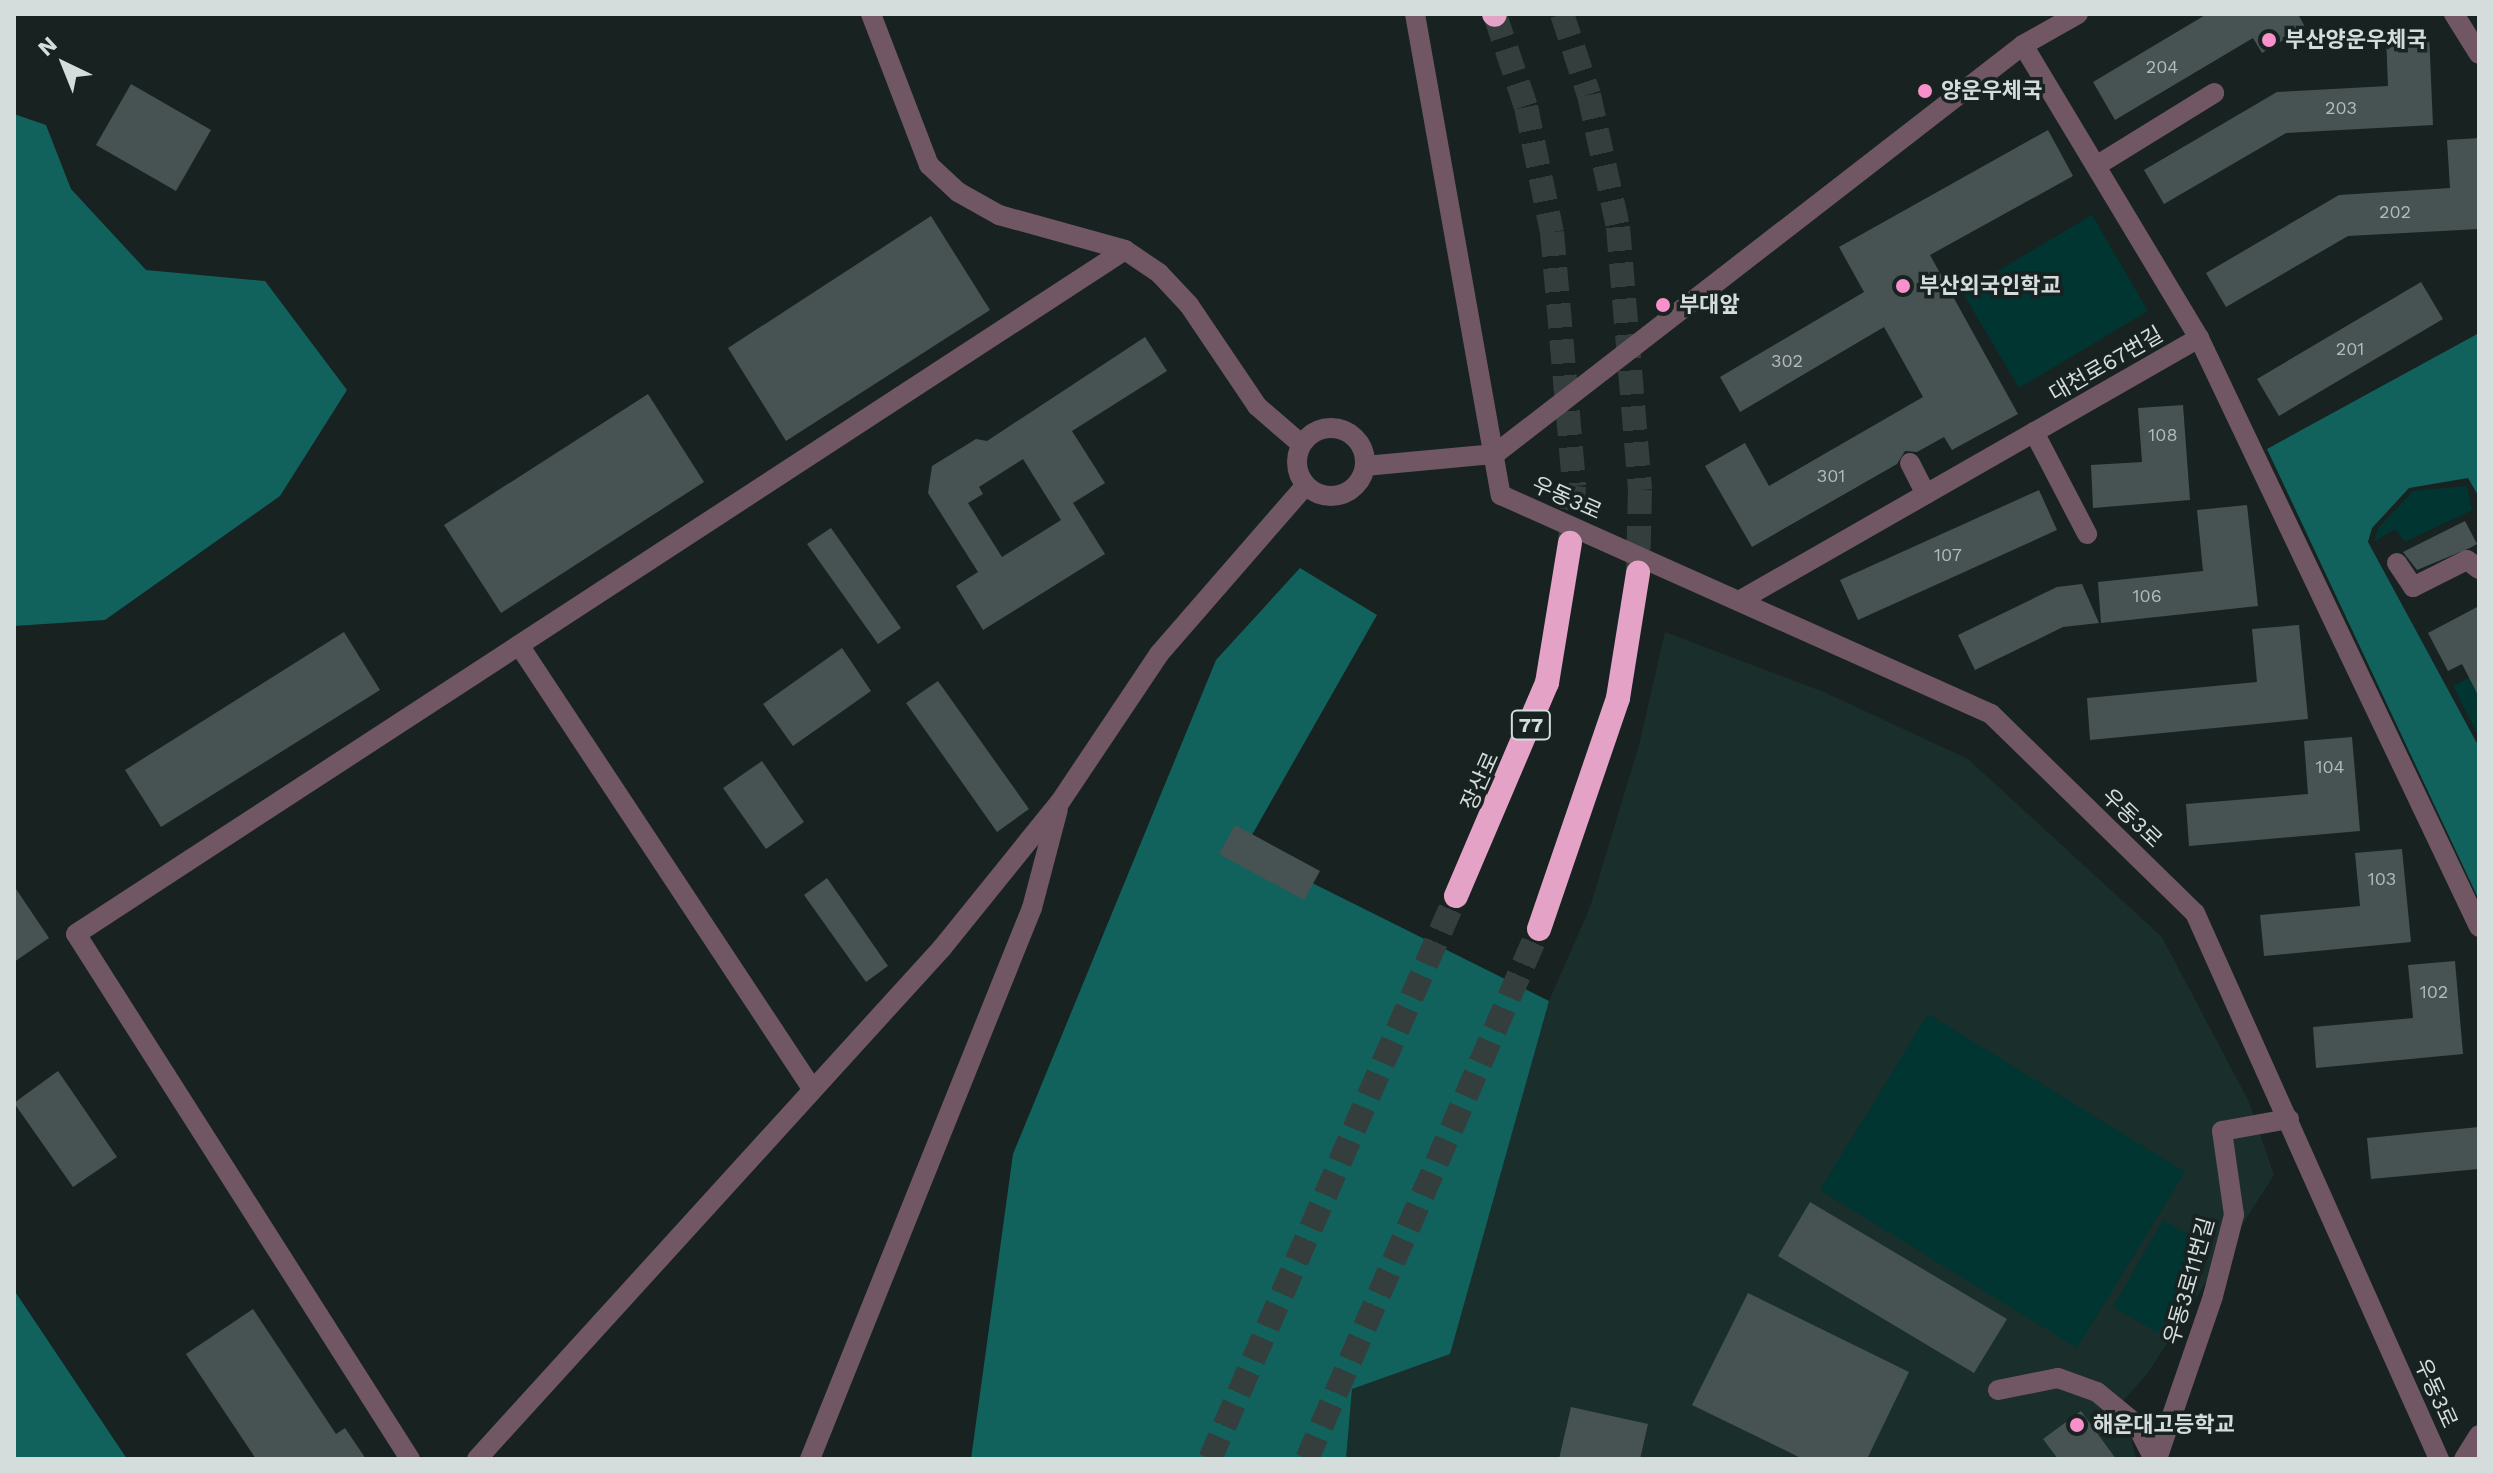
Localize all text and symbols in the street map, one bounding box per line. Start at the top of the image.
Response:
north arrow [24,24,104,104]
place label: 부산양운우체국 [2285,27,2427,53]
text: N [33,31,62,61]
marker: 부산양운우체국 [2260,31,2278,49]
house number: 204 [2146,56,2178,78]
place label: 양운우체국 [1941,78,2042,104]
marker: 양운우체국 [1916,82,1934,100]
house number: 203 [2325,97,2357,119]
house number: 202 [2379,201,2411,223]
place label: 부산외국인학교 [1919,273,2061,299]
marker: 부산외국인학교 [1894,277,1912,295]
place label: 부대앞 [1679,292,1740,318]
marker: 부대앞 [1654,296,1672,314]
street label: 대천로67번길 [2045,321,2167,407]
house number: 201 [2336,338,2364,360]
house number: 302 [1771,350,1803,372]
house number: 108 [2148,424,2178,446]
house number: 301 [1817,465,1845,487]
street label: 우동3로 [1528,471,1606,525]
house number: 107 [1934,544,1962,566]
house number: 106 [2132,585,2162,607]
road number: 77 [1509,709,1553,741]
street label: 장산로 [1456,748,1504,814]
house number: 104 [2315,756,2345,778]
street label: 우동3로 [2096,783,2168,853]
house number: 103 [2368,868,2396,890]
house number: 102 [2420,981,2448,1003]
street label: 우동3로11번길 [2158,1214,2220,1348]
street label: 우동3로 [2409,1354,2463,1432]
place label: 해운대고등학교 [2093,1412,2235,1438]
marker: 해운대고등학교 [2068,1416,2086,1434]

